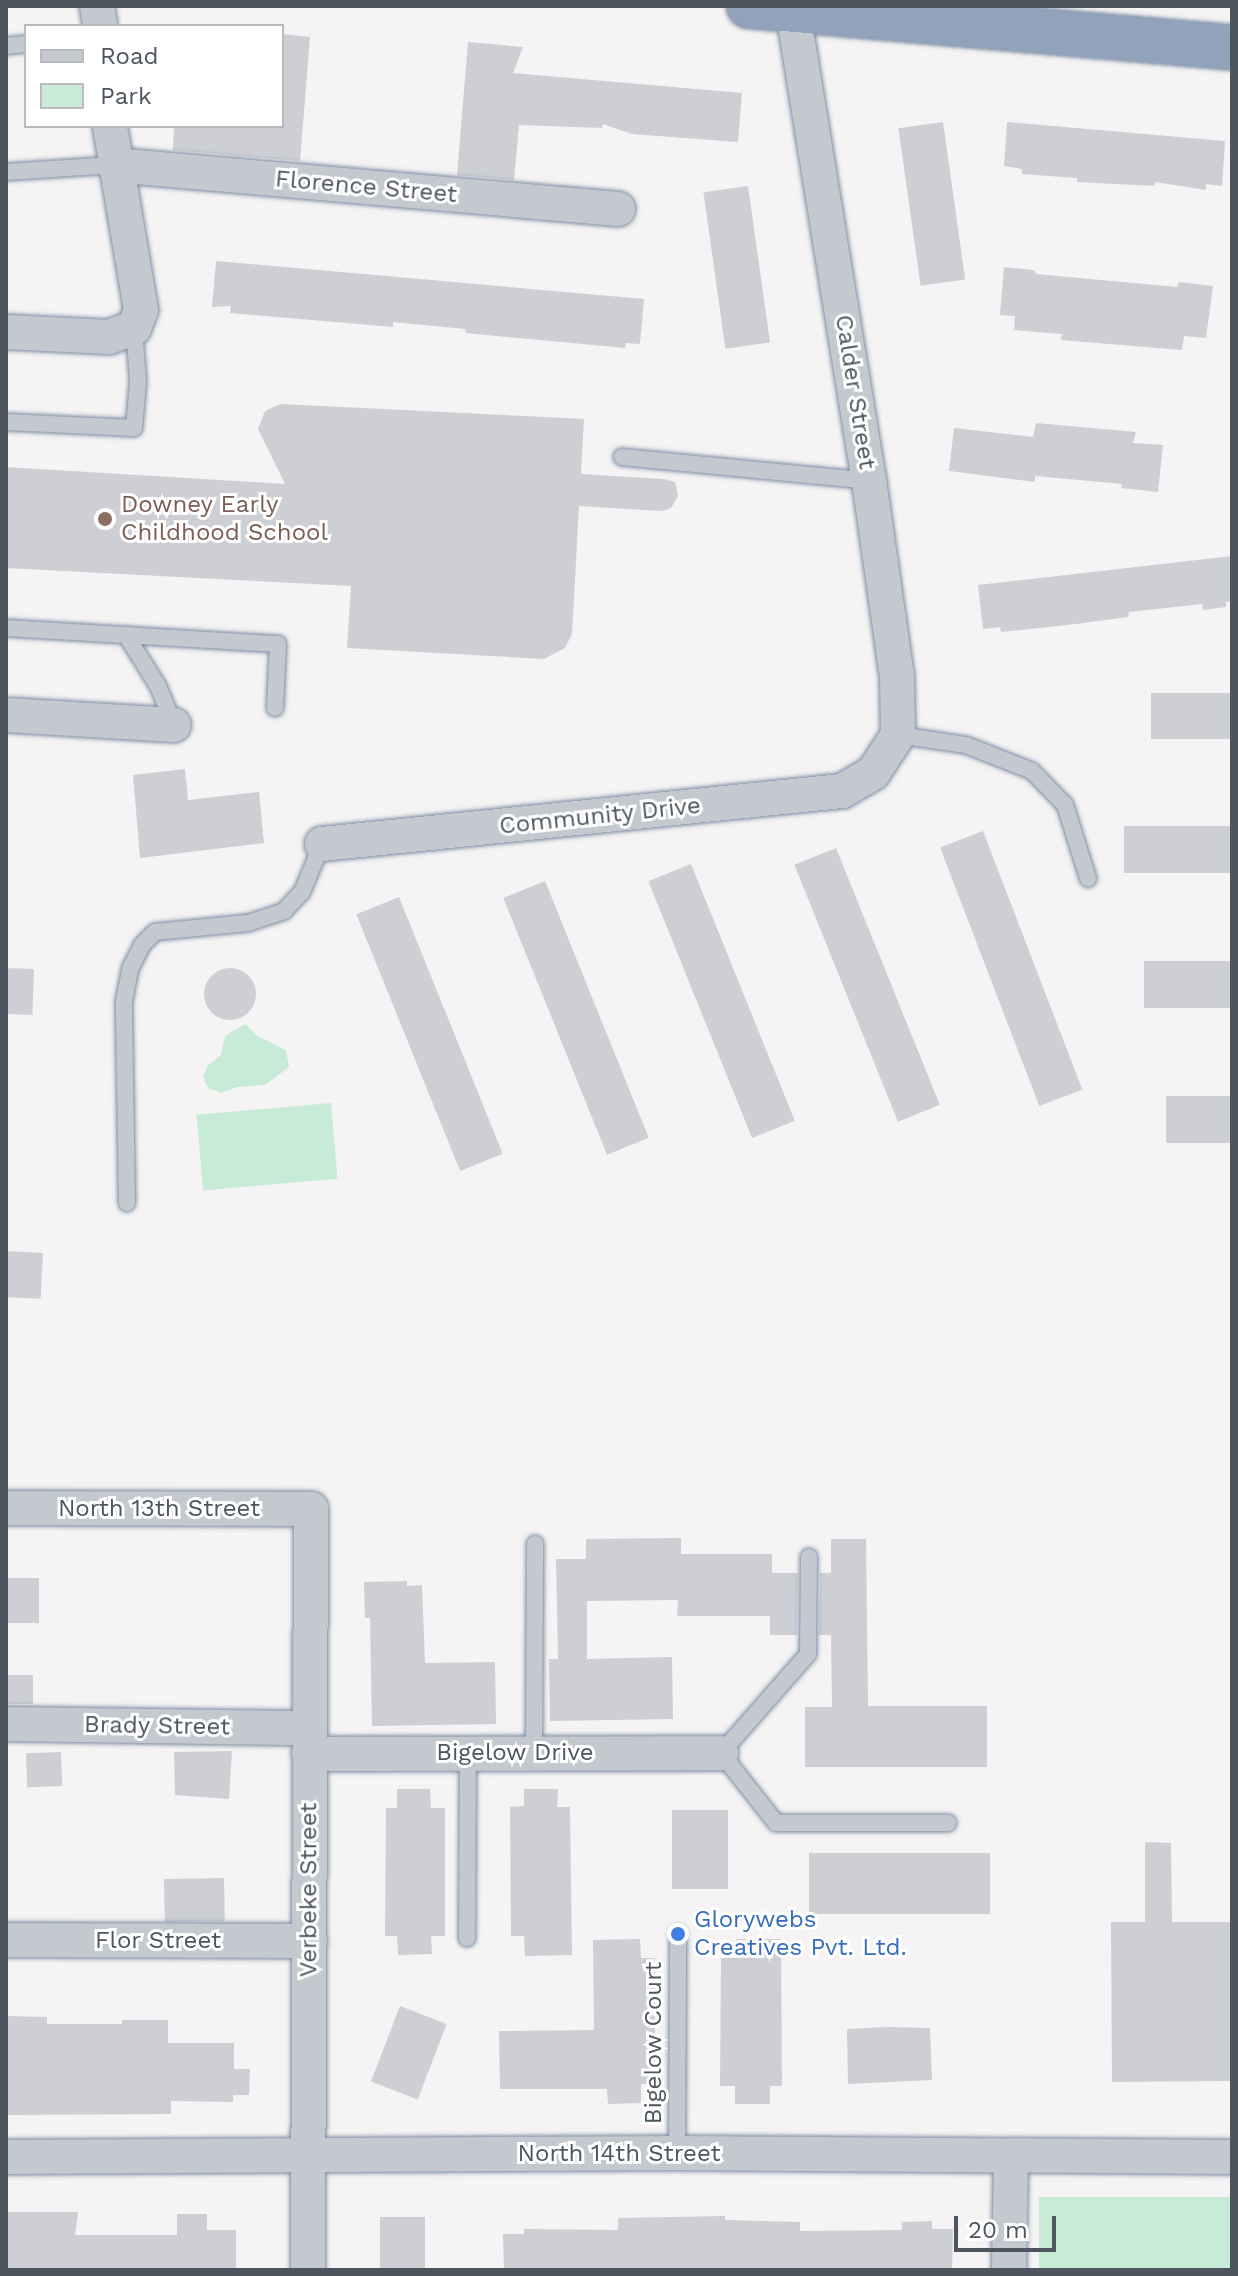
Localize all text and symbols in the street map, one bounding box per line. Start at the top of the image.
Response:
legend [24,24,284,128]
text: Road [100,42,159,70]
text: Park [100,82,152,110]
street label: Florence Street [274,165,458,209]
street label: Calder Street [829,312,881,472]
place label: Downey Early Childhood School [121,491,328,547]
marker: Downey Early Childhood School [96,510,114,528]
street label: Community Drive [498,791,702,841]
street label: North 13th Street [58,1495,260,1523]
street label: Brady Street [83,1710,231,1742]
street label: Bigelow Drive [436,1739,594,1767]
street label: Verbeke Street [295,1803,323,1977]
place label: Glorywebs Creatives Pvt. Ltd. [694,1906,907,1962]
marker: Glorywebs Creatives Pvt. Ltd. [669,1925,687,1943]
street label: Flor Street [95,1927,221,1955]
street label: Bigelow Court [640,1961,668,2125]
street label: North 14th Street [517,2140,721,2168]
scale bar [958,2200,1060,2250]
text: 20 m [968,2216,1028,2244]

